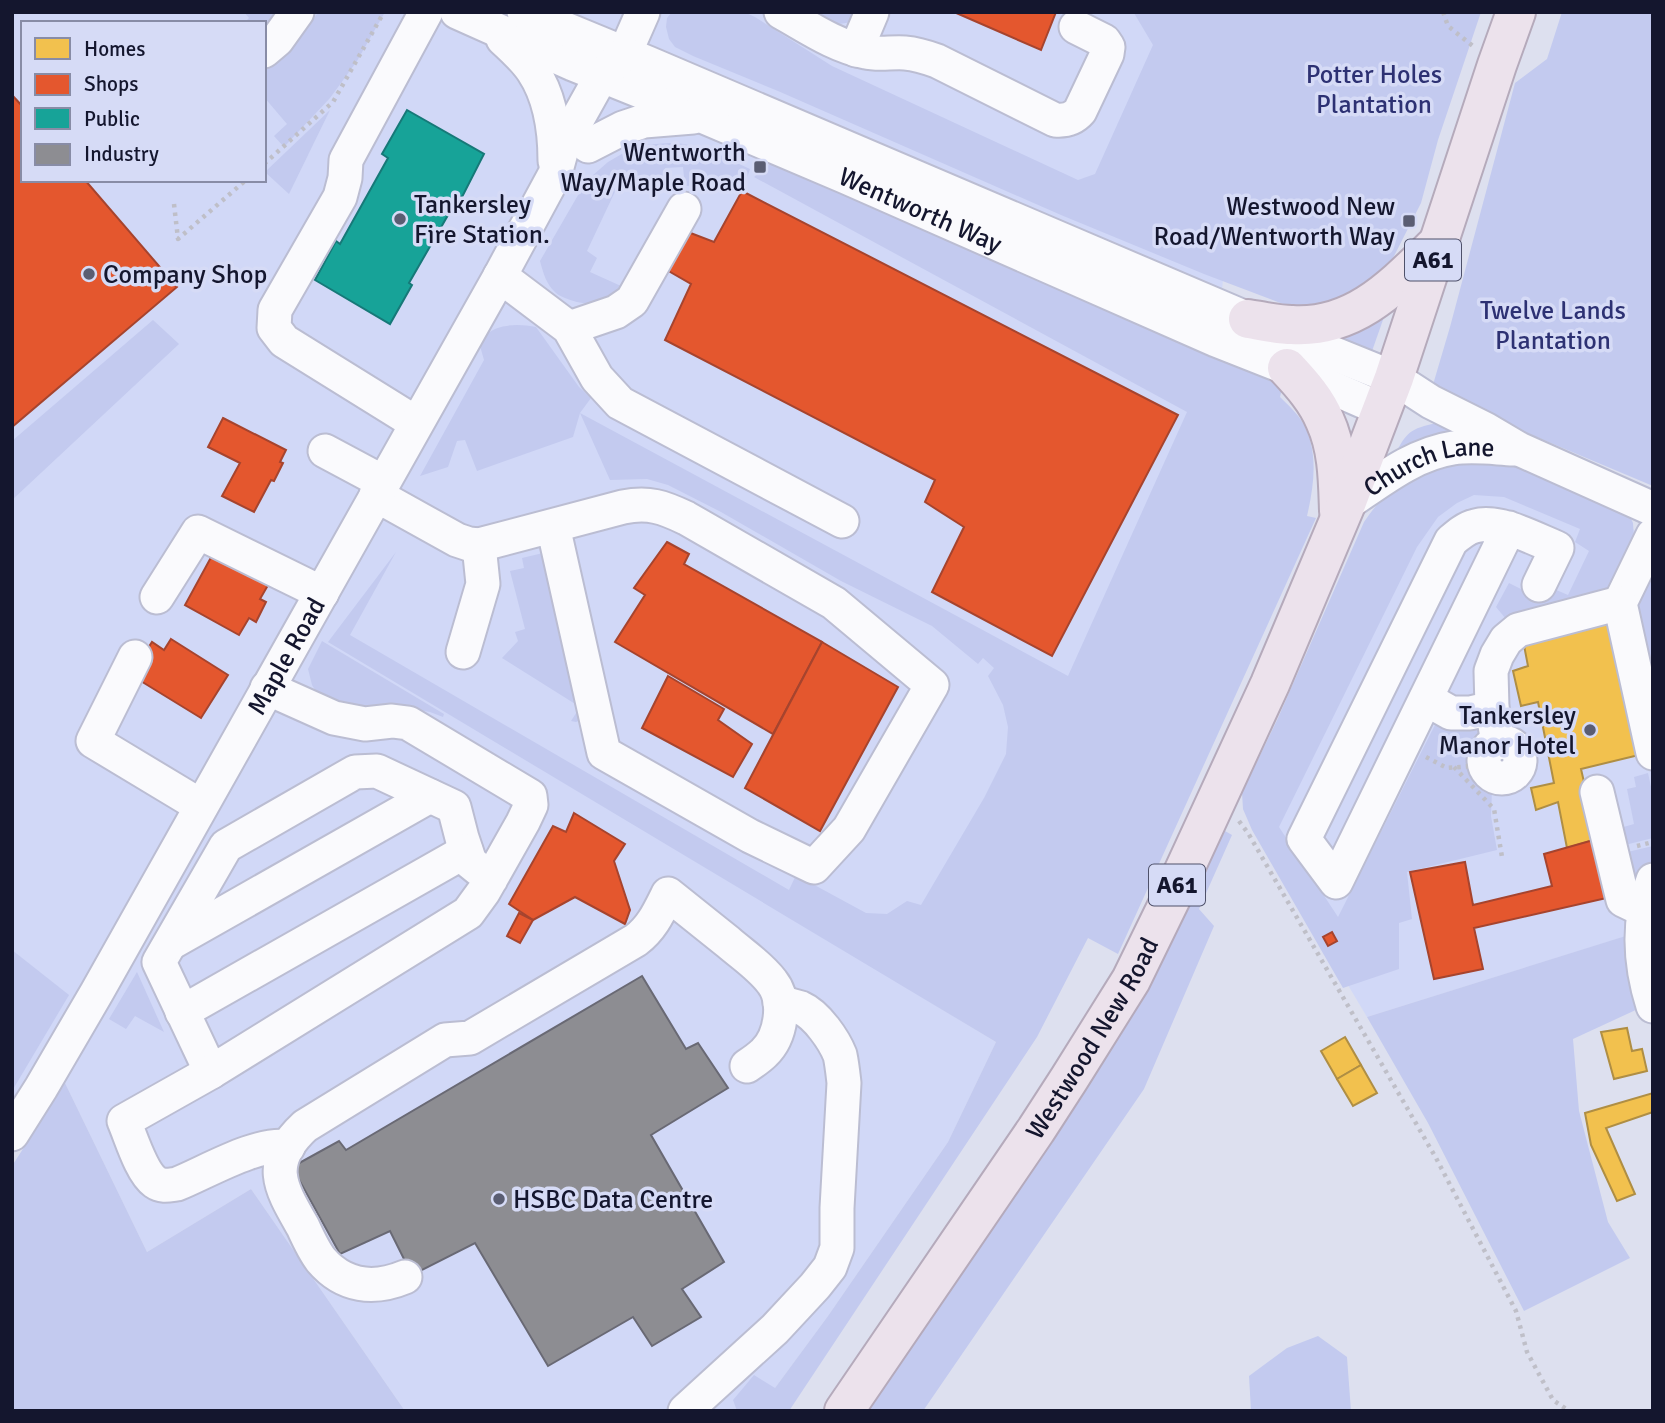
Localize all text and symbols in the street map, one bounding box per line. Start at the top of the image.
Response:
legend [21,21,266,182]
text: Homes [84,36,146,62]
park label: Potter Holes Plantation [1306,59,1442,121]
text: Shops [84,71,138,97]
text: Public [84,106,140,132]
place label: Wentworth Way/Maple Road [560,137,746,199]
text: Industry [84,141,159,167]
marker: Wentworth Way/Maple Road [752,159,768,175]
street label: Wentworth Way [834,161,1007,261]
place label: Tankersley Fire Station. [414,189,550,251]
place label: Westwood New Road/Wentworth Way [1154,191,1395,253]
marker: Tankersley Fire Station. [392,211,408,227]
marker: Westwood New Road/Wentworth Way [1401,213,1417,229]
road number: A61 [1405,240,1461,281]
place label: Company Shop [103,259,267,291]
marker: Company Shop [81,266,97,282]
park label: Twelve Lands Plantation [1480,295,1626,357]
street label: Church Lane [1358,432,1495,504]
street label: Maple Road [241,592,333,721]
place label: Tankersley Manor Hotel [1439,700,1576,762]
marker: Tankersley Manor Hotel [1582,722,1598,738]
road number: A61 [1149,864,1205,906]
street label: Westwood New Road [1019,933,1166,1146]
place label: HSBC Data Centre [513,1184,713,1216]
marker: HSBC Data Centre [491,1191,507,1207]

